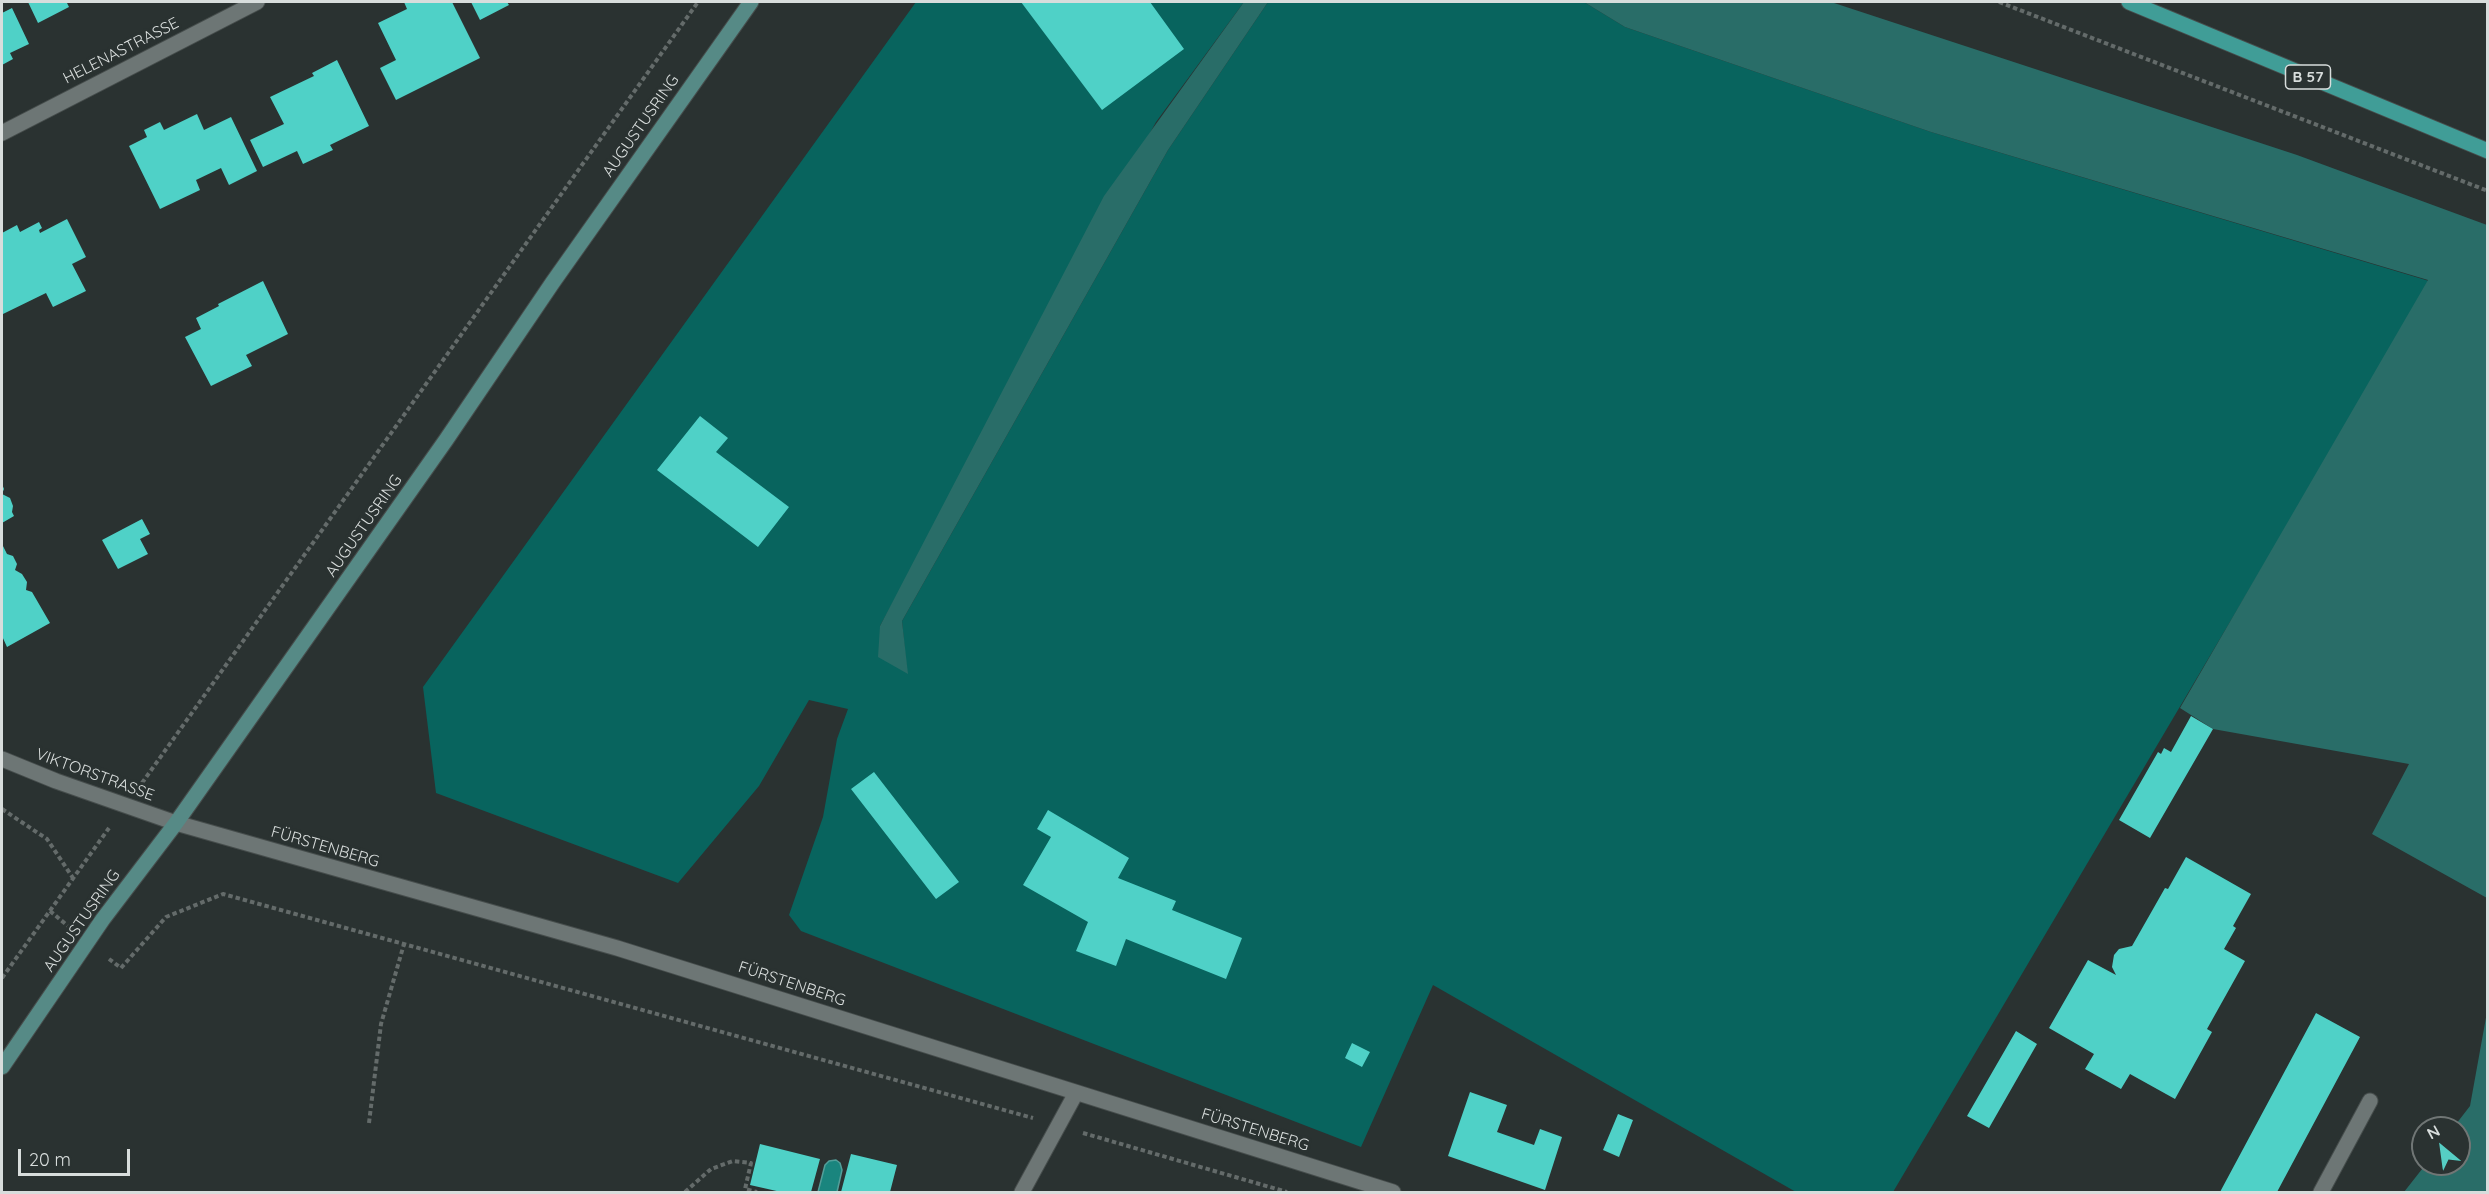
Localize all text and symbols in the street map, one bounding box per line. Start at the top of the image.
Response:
street label: HELENASTRASSE [60,14,182,88]
road number: B 57 [2286,65,2330,89]
street label: AUGUSTUSRING [599,71,683,181]
street label: AUGUSTUSRING [322,471,406,581]
street label: VIKTORSTRASSE [33,745,157,805]
street label: FÜRSTENBERG [269,822,381,872]
street label: AUGUSTUSRING [40,866,124,976]
street label: FÜRSTENBERG [736,958,848,1010]
street label: FÜRSTENBERG [1199,1104,1311,1156]
north arrow [2411,1116,2471,1176]
text: N [2423,1120,2443,1144]
scale bar [21,1137,134,1175]
text: 20 m [29,1148,71,1171]

